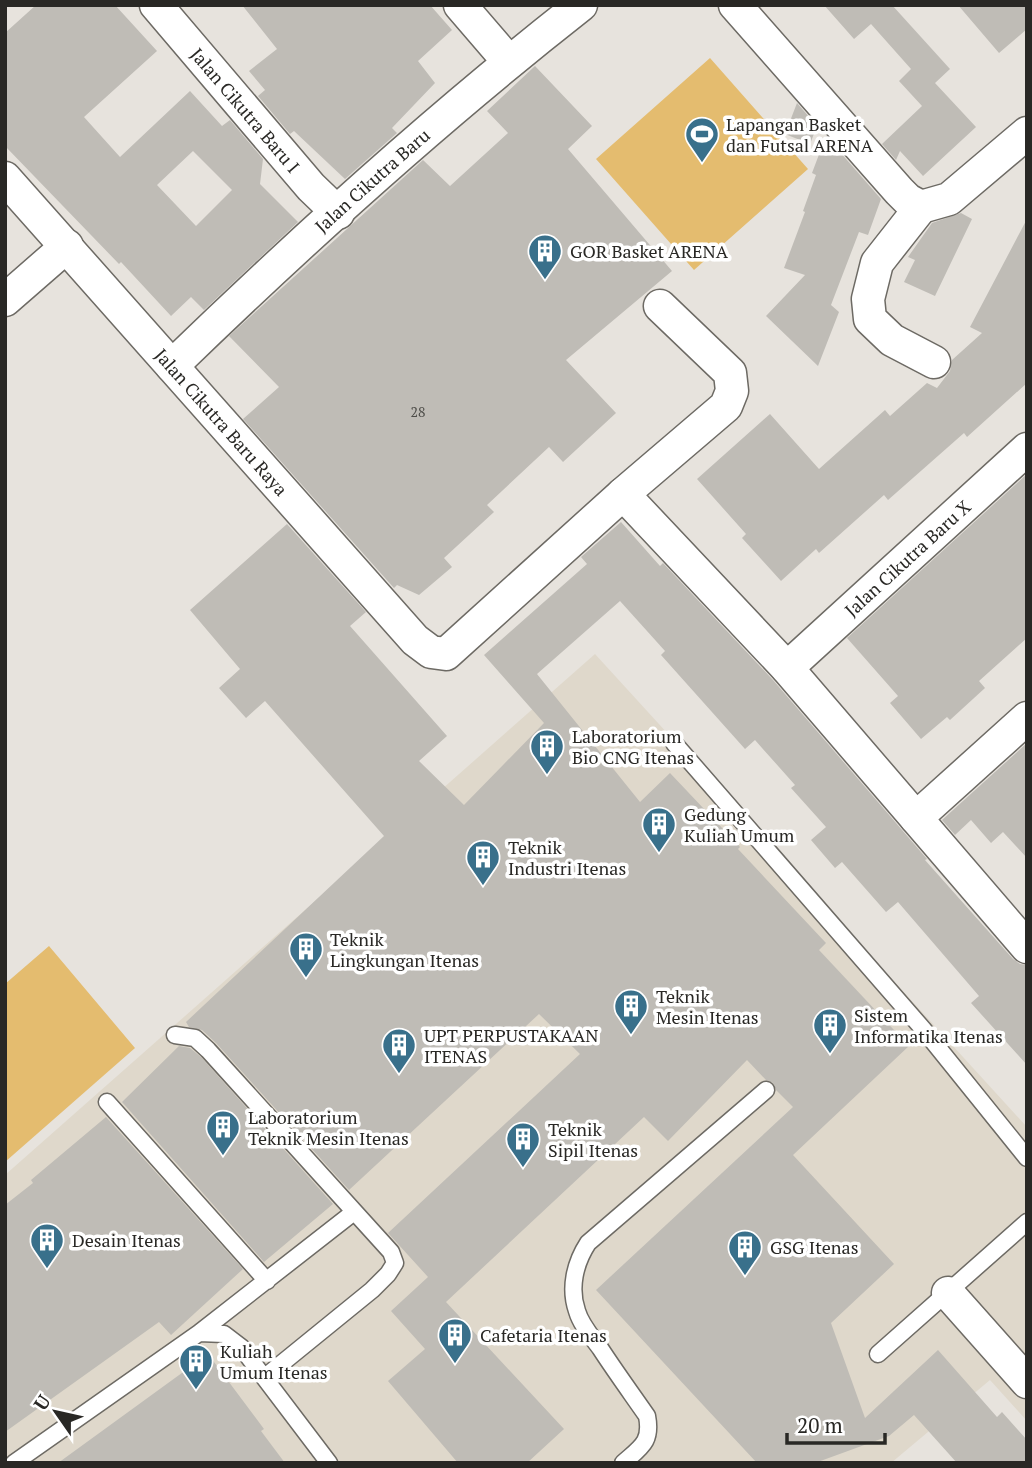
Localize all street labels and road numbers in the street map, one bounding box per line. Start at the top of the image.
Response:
street label: Jalan Cikutra Baru I [186,43,305,177]
street label: Jalan Cikutra Baru [309,123,435,238]
street label: Jalan Cikutra Baru Raya [150,343,293,501]
street label: Jalan Cikutra Baru X [839,495,975,622]

